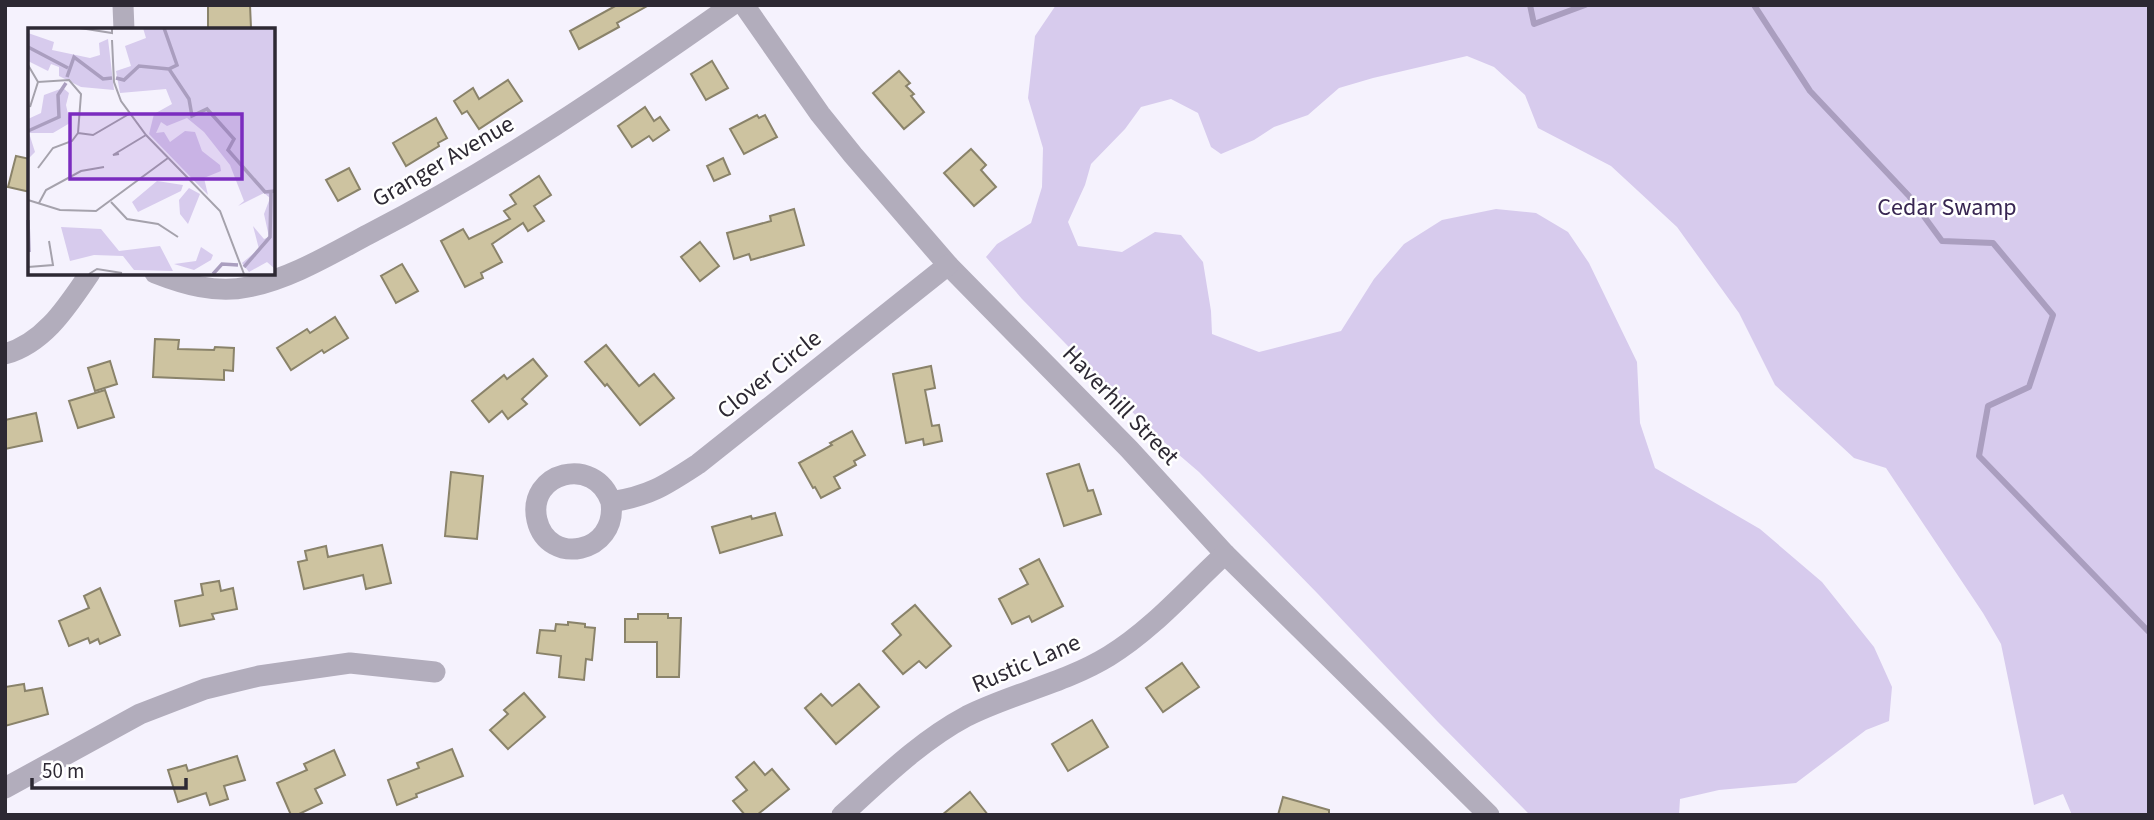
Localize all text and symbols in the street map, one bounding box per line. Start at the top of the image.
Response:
inset map [28,28,275,275]
street label: Granger Avenue [366,107,521,216]
park label: Cedar Swamp [1877,190,2017,225]
street label: Clover Circle [710,321,829,427]
street label: Haverhill Street [1054,337,1187,473]
street label: Rustic Lane [967,625,1086,702]
scale bar [32,746,186,790]
text: 50 m [42,756,84,786]

